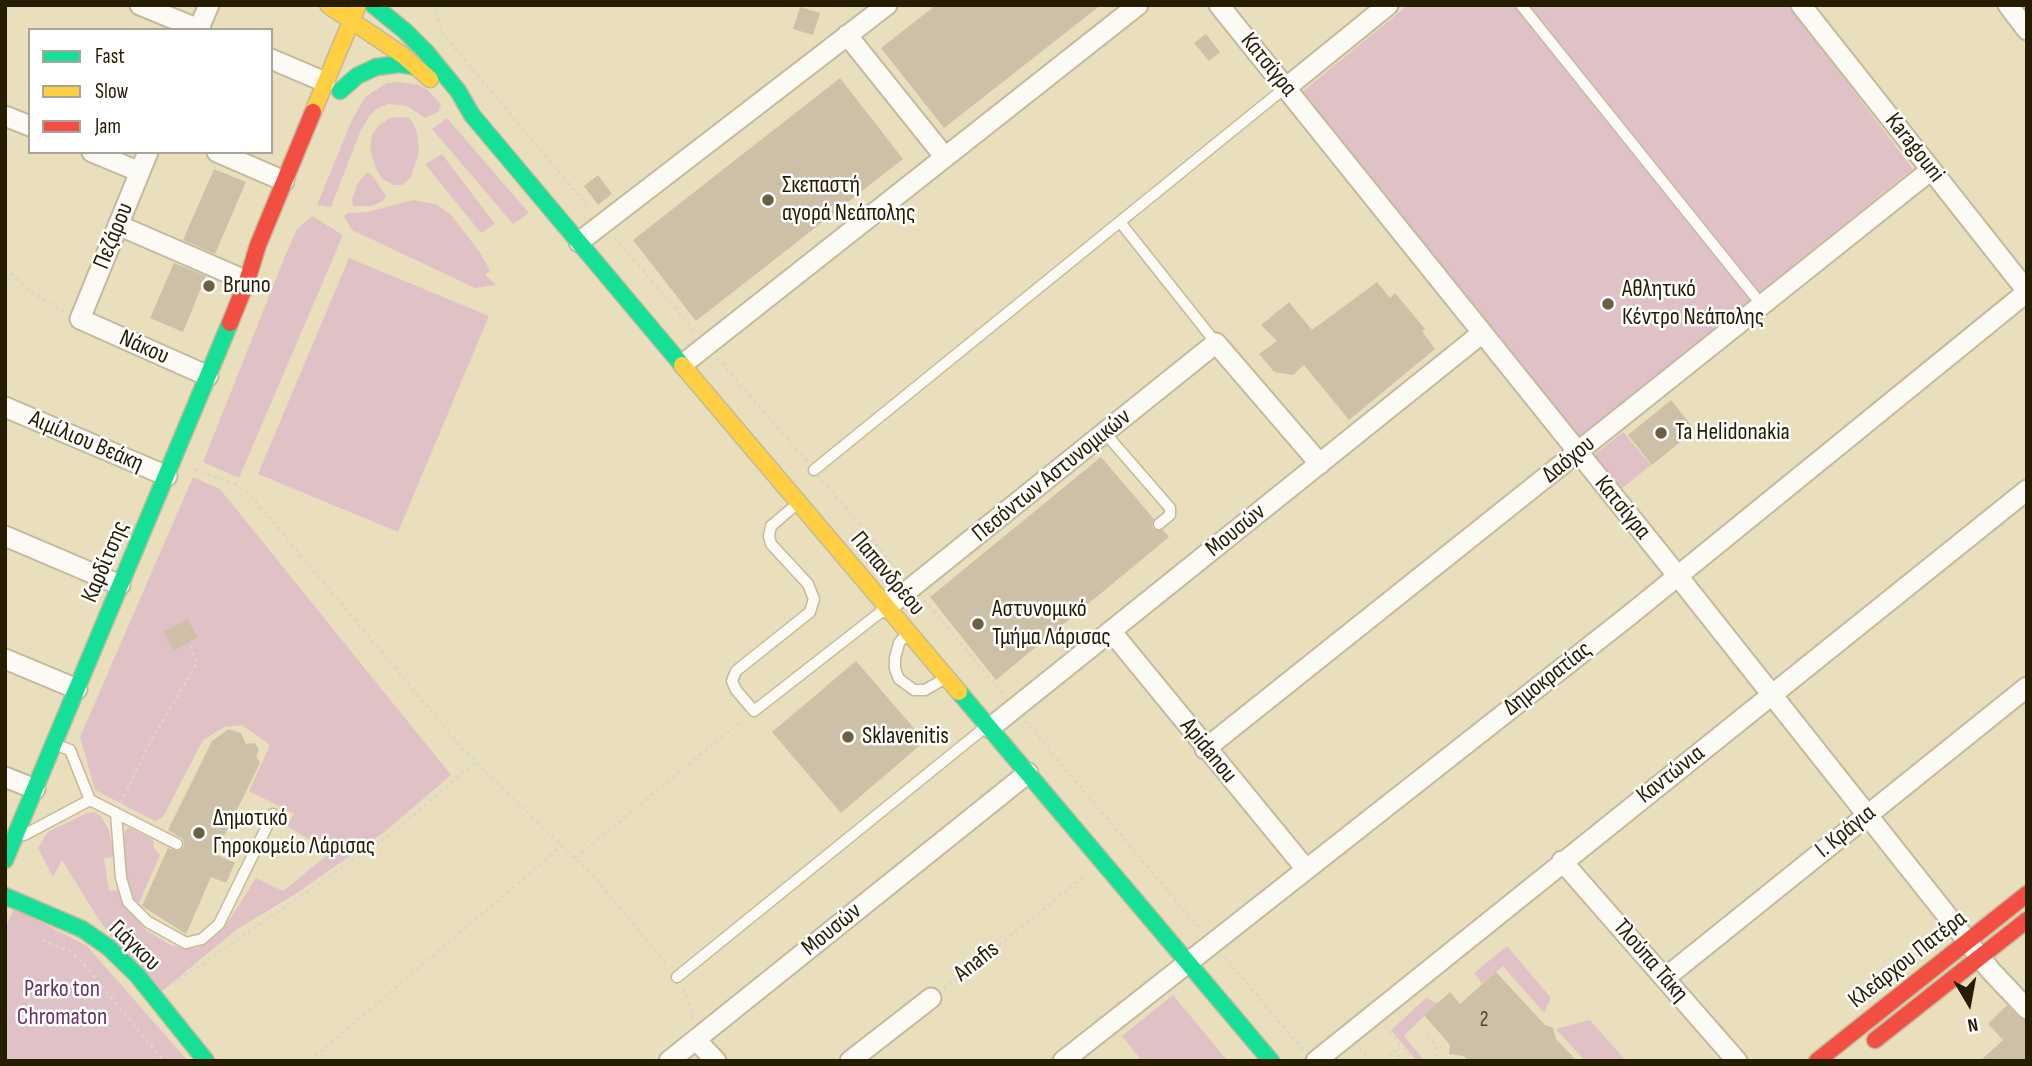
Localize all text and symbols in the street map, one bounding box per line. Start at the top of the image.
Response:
street label: Κατσίγρα [1234,27,1302,103]
legend [28,28,273,154]
text: Fast [95,44,125,69]
text: Slow [95,79,128,104]
street label: Karagouni [1878,108,1950,188]
text: Jam [95,114,121,139]
place label: Σκεπαστή αγορά Νεάπολης [782,172,915,228]
marker: Σκεπαστή αγορά Νεάπολης [760,192,776,208]
street label: Πεζάρου [88,199,140,273]
place label: Bruno [223,272,271,300]
place label: Αθλητικό Κέντρο Νεάπολης [1622,276,1764,332]
marker: Bruno [201,278,217,294]
marker: Αθλητικό Κέντρο Νεάπολης [1600,296,1616,312]
street label: Νάκου [115,324,173,372]
street label: Πεσόντων Αστυνομικών [967,403,1137,549]
street label: Αιμίλιου Βεάκη [25,405,147,479]
place label: Ta Helidonakia [1675,419,1790,447]
marker: Ta Helidonakia [1653,425,1669,441]
street label: Δαόχου [1537,430,1601,490]
street label: Κατσίγρα [1588,470,1656,546]
street label: Μουσών [1200,498,1272,564]
street label: Καρδίτσης [76,517,136,607]
street label: Παπανδρέου [843,526,931,622]
place label: Αστυνομικό Τμήμα Λάρισας [992,596,1111,652]
marker: Αστυνομικό Τμήμα Λάρισας [970,616,986,632]
street label: Δημοκρατίας [1498,636,1598,722]
street label: Apidanou [1173,713,1243,789]
place label: Sklavenitis [862,723,949,751]
marker: Sklavenitis [840,729,856,745]
street label: Καντώνια [1631,740,1711,810]
street label: Ι. Κράγια [1810,799,1882,865]
place label: Δημοτικό Γηροκομείο Λάρισας [213,805,375,861]
marker: Δημοτικό Γηροκομείο Λάρισας [191,825,207,841]
street label: Μουσών [796,897,868,963]
street label: Κλεάρχου Πατέρα [1843,905,1973,1015]
street label: Γιάγκου [102,914,166,978]
street label: Τλούπα Τάκη [1606,914,1694,1008]
street label: Anafis [949,935,1005,989]
north arrow [1934,968,2004,1038]
park label: Parko ton Chromaton [17,976,107,1032]
house number: 2 [1480,1008,1488,1034]
text: N [1966,1012,1980,1036]

